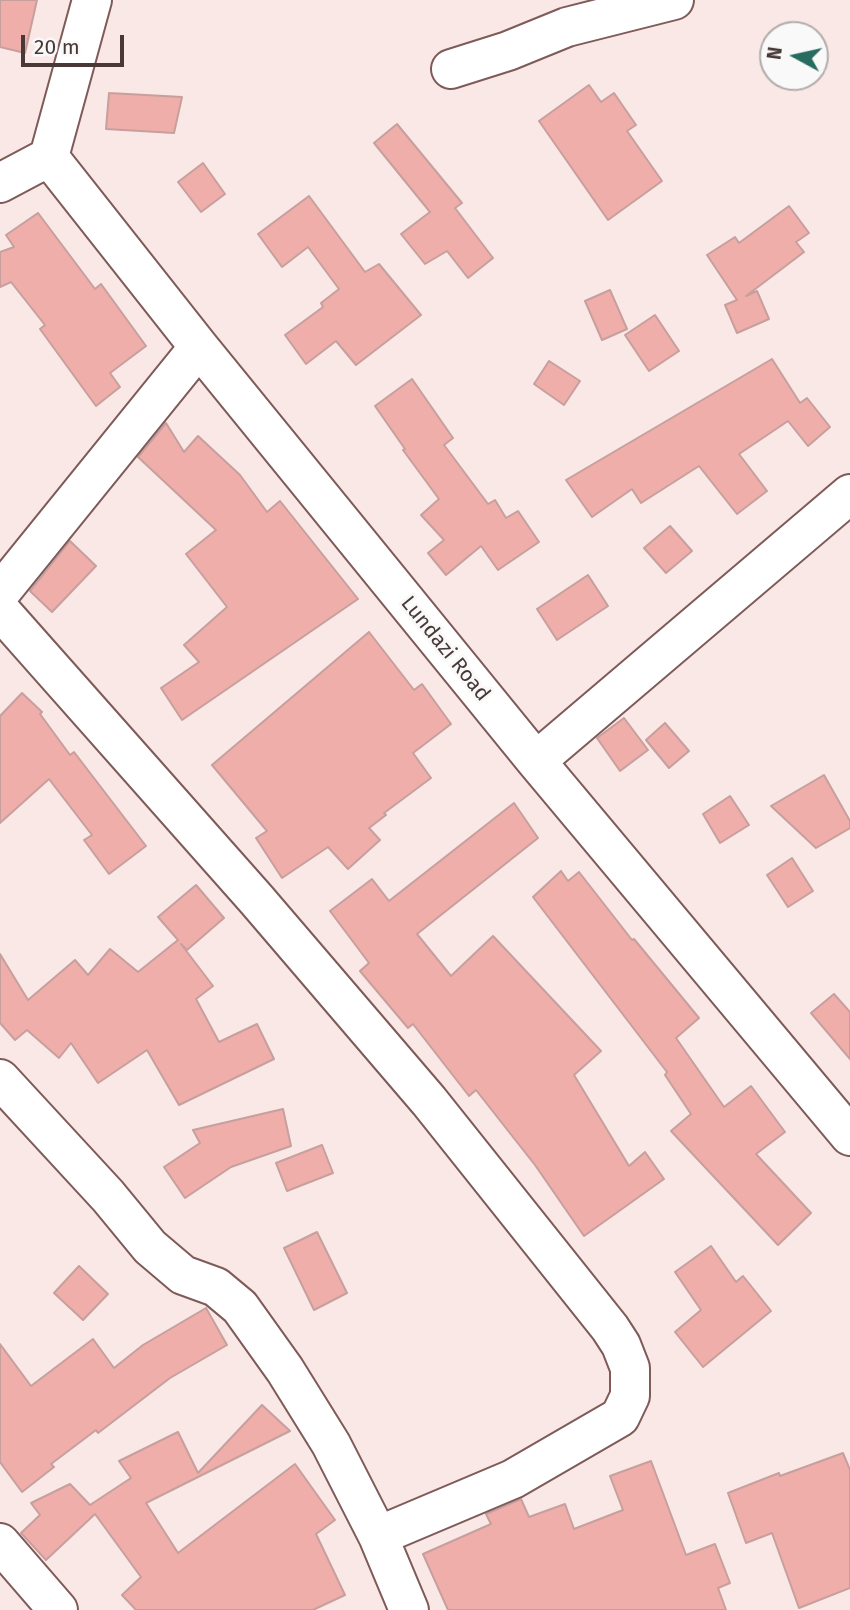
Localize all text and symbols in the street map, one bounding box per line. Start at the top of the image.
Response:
scale bar [24,21,128,65]
north arrow [759,21,829,91]
text: 20 m [34,34,80,60]
text: N [762,45,787,61]
street label: Lundazi Road [395,591,495,707]

